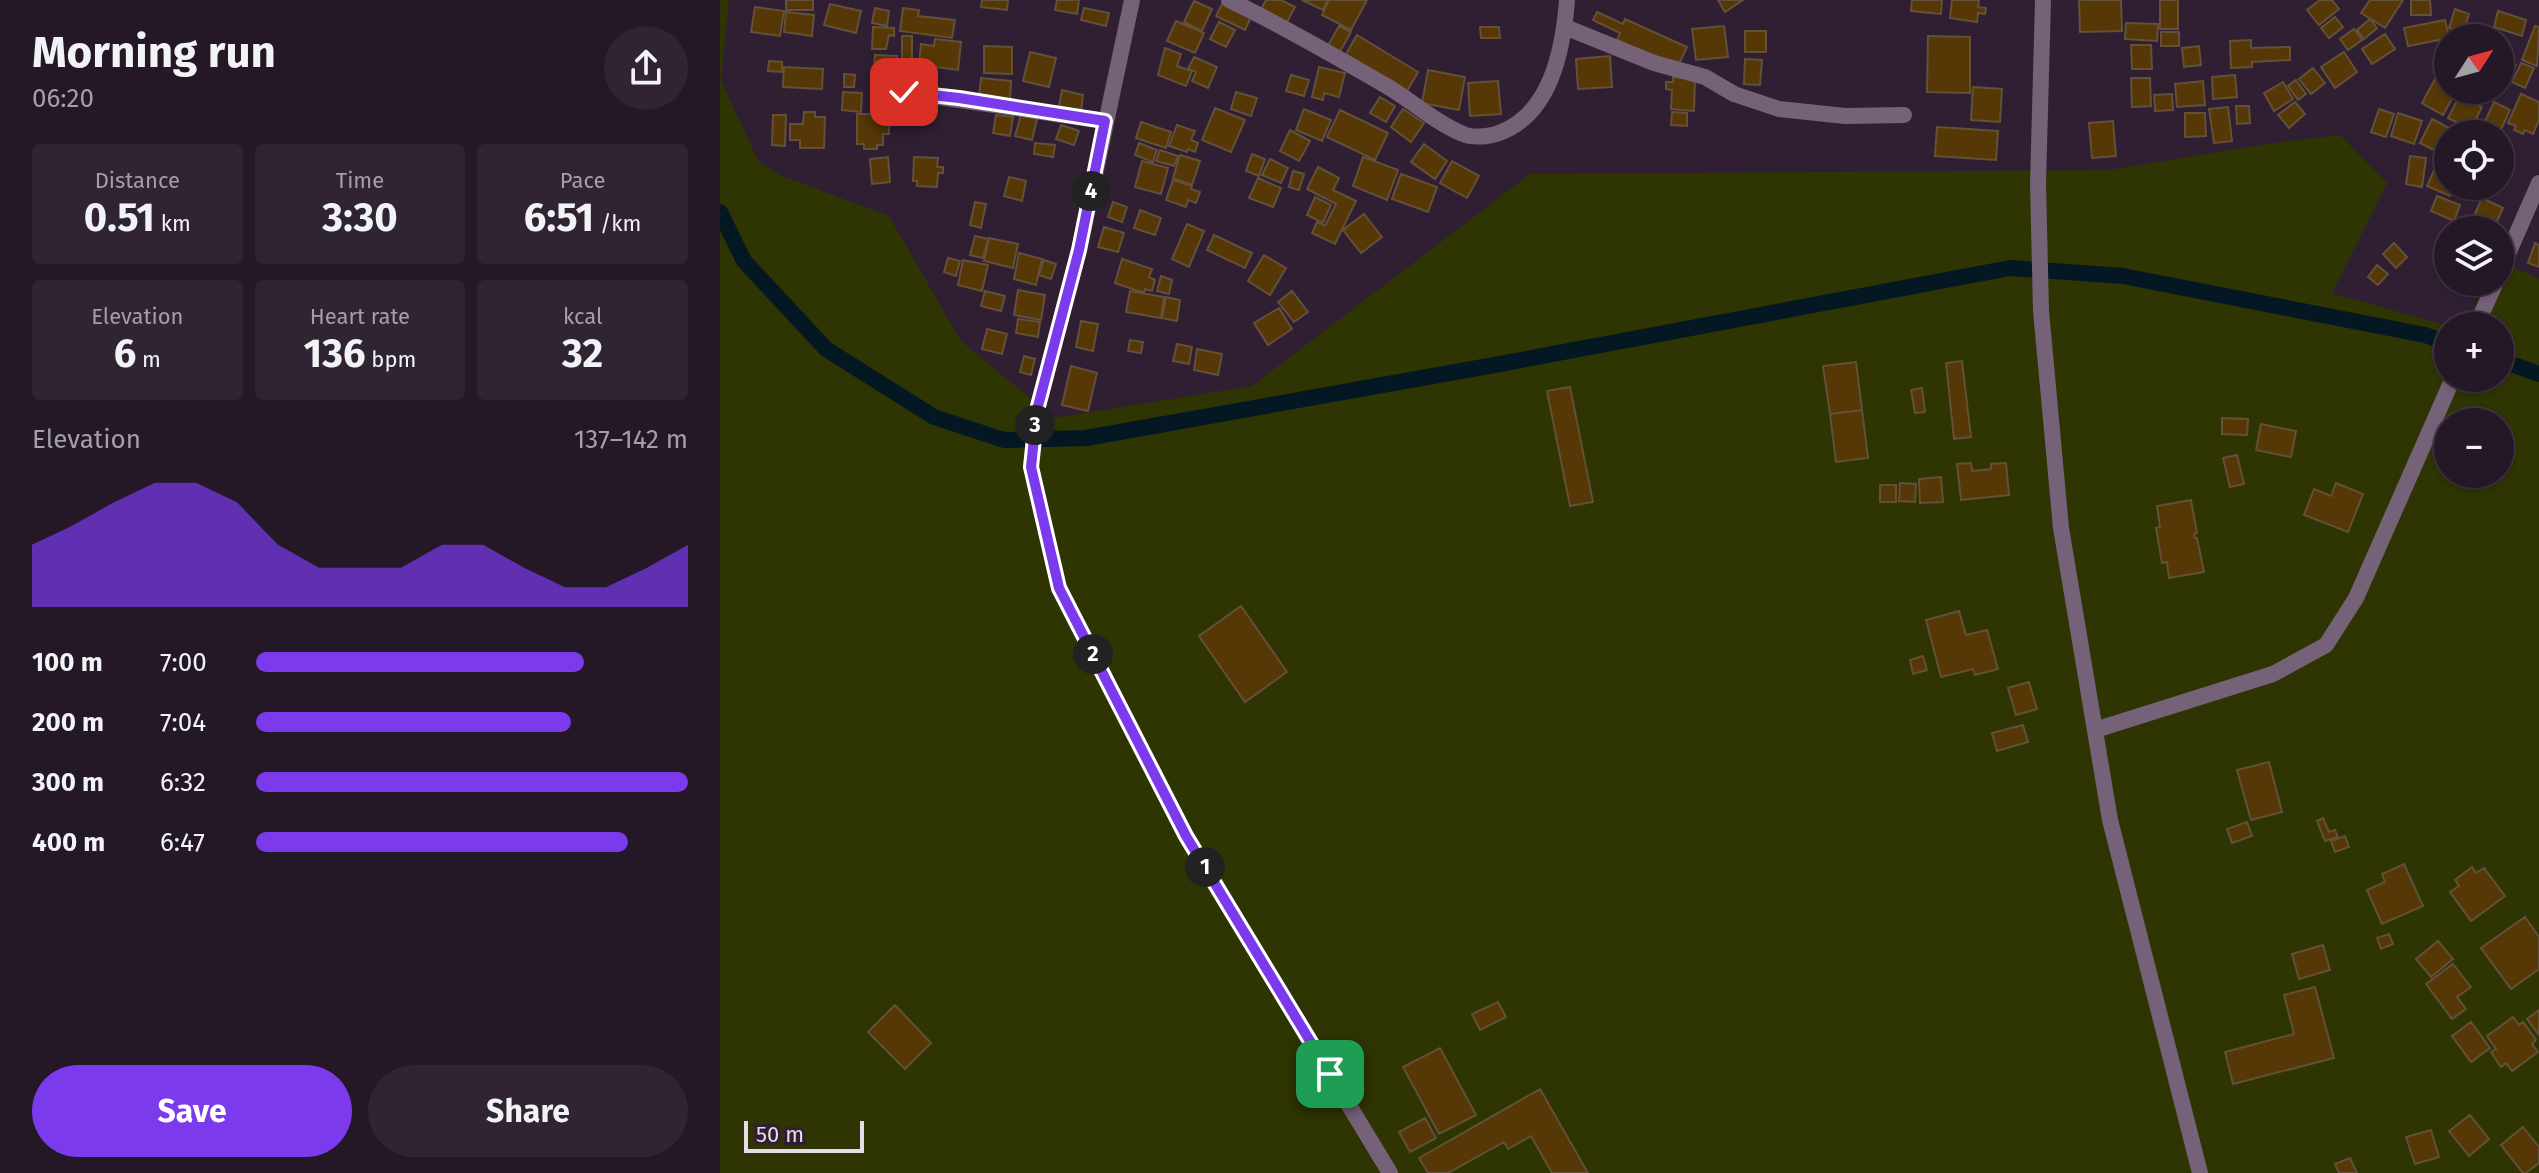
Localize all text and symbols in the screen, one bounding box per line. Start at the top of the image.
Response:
north arrow [2434,24,2514,104]
map controls [2434,24,2514,488]
text: Morning run [32,26,276,79]
button: share [604,26,688,110]
pin [870,58,938,126]
icon: check [882,70,926,114]
text: 06:20 [32,83,94,114]
button: locate [2434,120,2514,200]
text: Distance [95,167,180,194]
text: Time [336,167,384,194]
text: Pace [560,167,605,194]
pin: 4 [1071,171,1111,211]
text: 4 [1085,177,1097,204]
text: 0.51 [84,194,155,242]
text: 3:30 [322,194,398,242]
text: 6:51 [524,194,594,242]
text: km [155,210,191,237]
text: /km [594,210,641,237]
button: layers [2434,216,2514,296]
text: Elevation [91,303,183,330]
text: Heart rate [310,303,410,330]
text: kcal [563,303,602,330]
button: + [2434,312,2514,392]
text: 6 [114,330,136,378]
text: 136 [304,330,366,378]
text: 32 [562,330,603,378]
text: m [136,346,161,373]
text: bpm [366,346,416,373]
pin: 3 [1015,405,1055,445]
button: − [2434,408,2514,488]
text: 3 [1029,411,1041,438]
text: Elevation [32,424,141,455]
text: 137–142 m [574,424,688,455]
pin: 2 [1073,634,1113,674]
text: 2 [1087,640,1099,667]
text: 100 m [32,647,103,678]
text: 7:00 [160,647,207,678]
text: 200 m [32,707,104,738]
text: 7:04 [160,707,206,738]
text: 300 m [32,767,104,798]
text: 6:32 [160,767,206,798]
text: 400 m [32,827,105,858]
text: 6:47 [160,827,205,858]
pin: 1 [1185,847,1225,887]
text: 1 [1200,853,1210,880]
pin [1296,1040,1364,1108]
icon: arrive [1308,1052,1352,1096]
button: Save [32,1065,352,1157]
button: Share [368,1065,688,1157]
scale bar [744,1117,864,1153]
text: 50 m [756,1121,804,1148]

